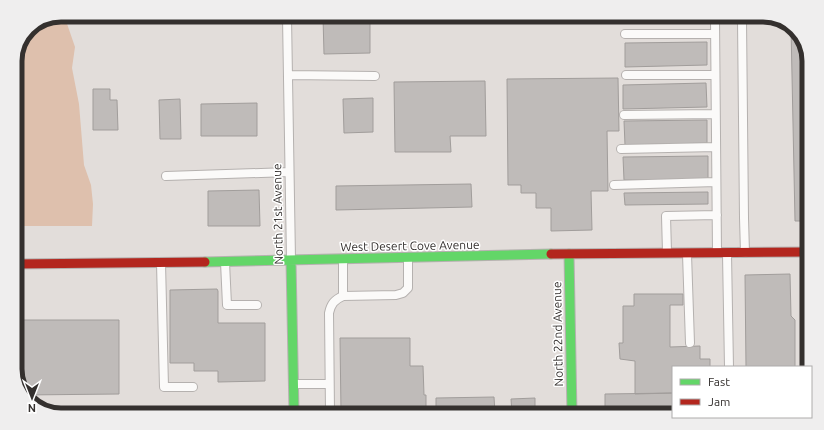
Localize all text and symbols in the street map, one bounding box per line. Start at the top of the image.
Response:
street label: North 21st Avenue [270,163,285,265]
street label: West Desert Cove Avenue [340,238,480,253]
street label: North 22nd Avenue [550,281,565,387]
legend [672,366,812,418]
text: Fast [708,375,730,388]
north arrow [12,378,52,418]
text: Jam [708,395,730,408]
text: N [28,402,36,414]

